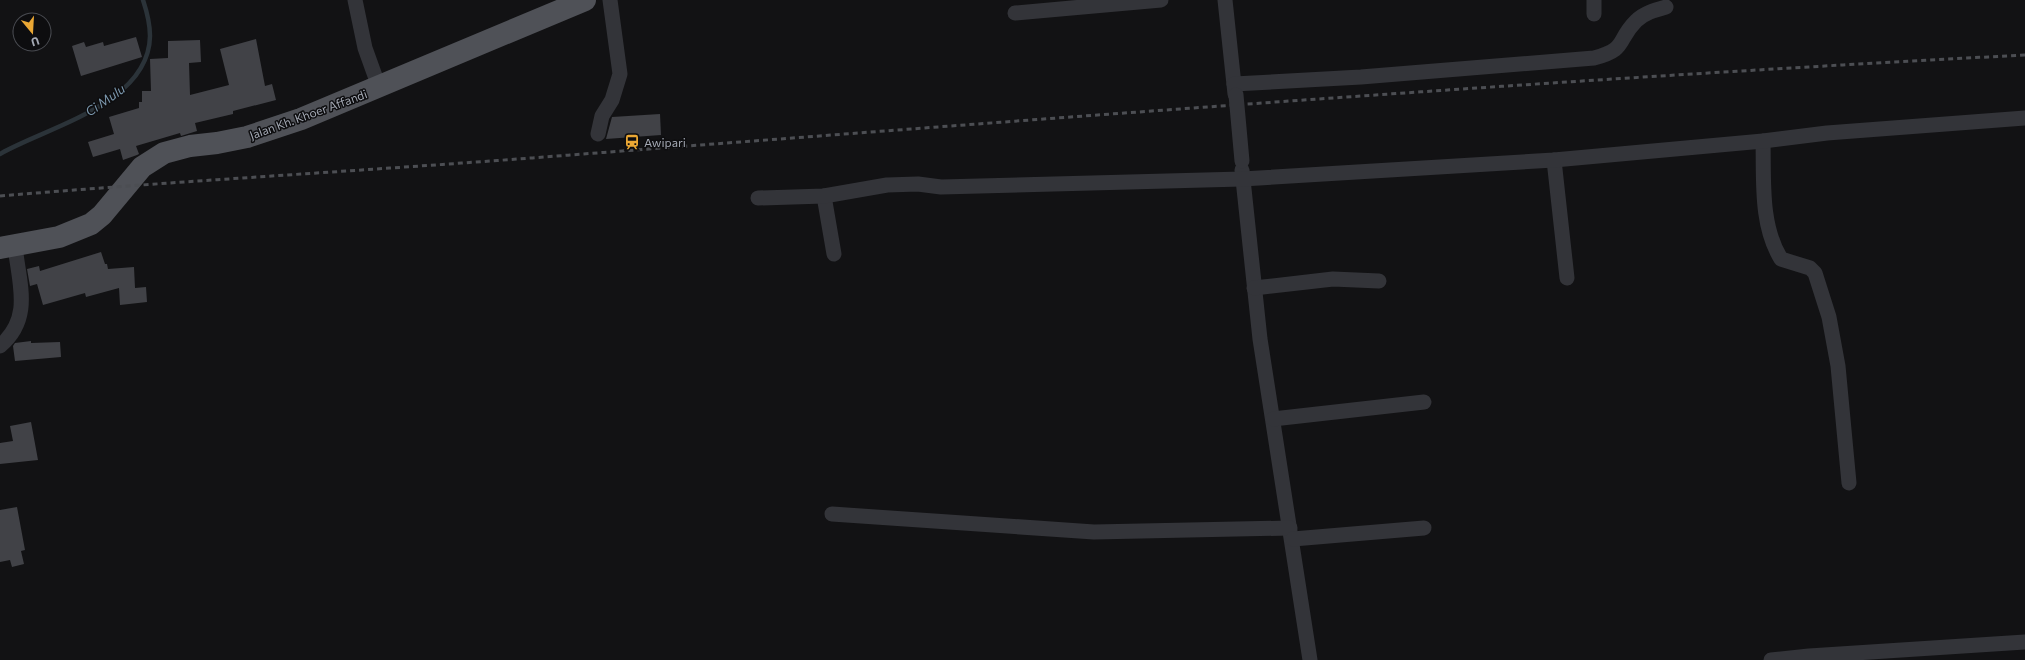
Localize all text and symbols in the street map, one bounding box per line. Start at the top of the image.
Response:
north arrow [12,12,52,52]
text: U [29,35,41,49]
water label: Ci Mulu [82,81,128,119]
street label: Jalan Kh. Khoer Affandi [247,86,369,143]
station icon: Awipari [623,133,641,151]
place label: Awipari [644,135,686,149]

